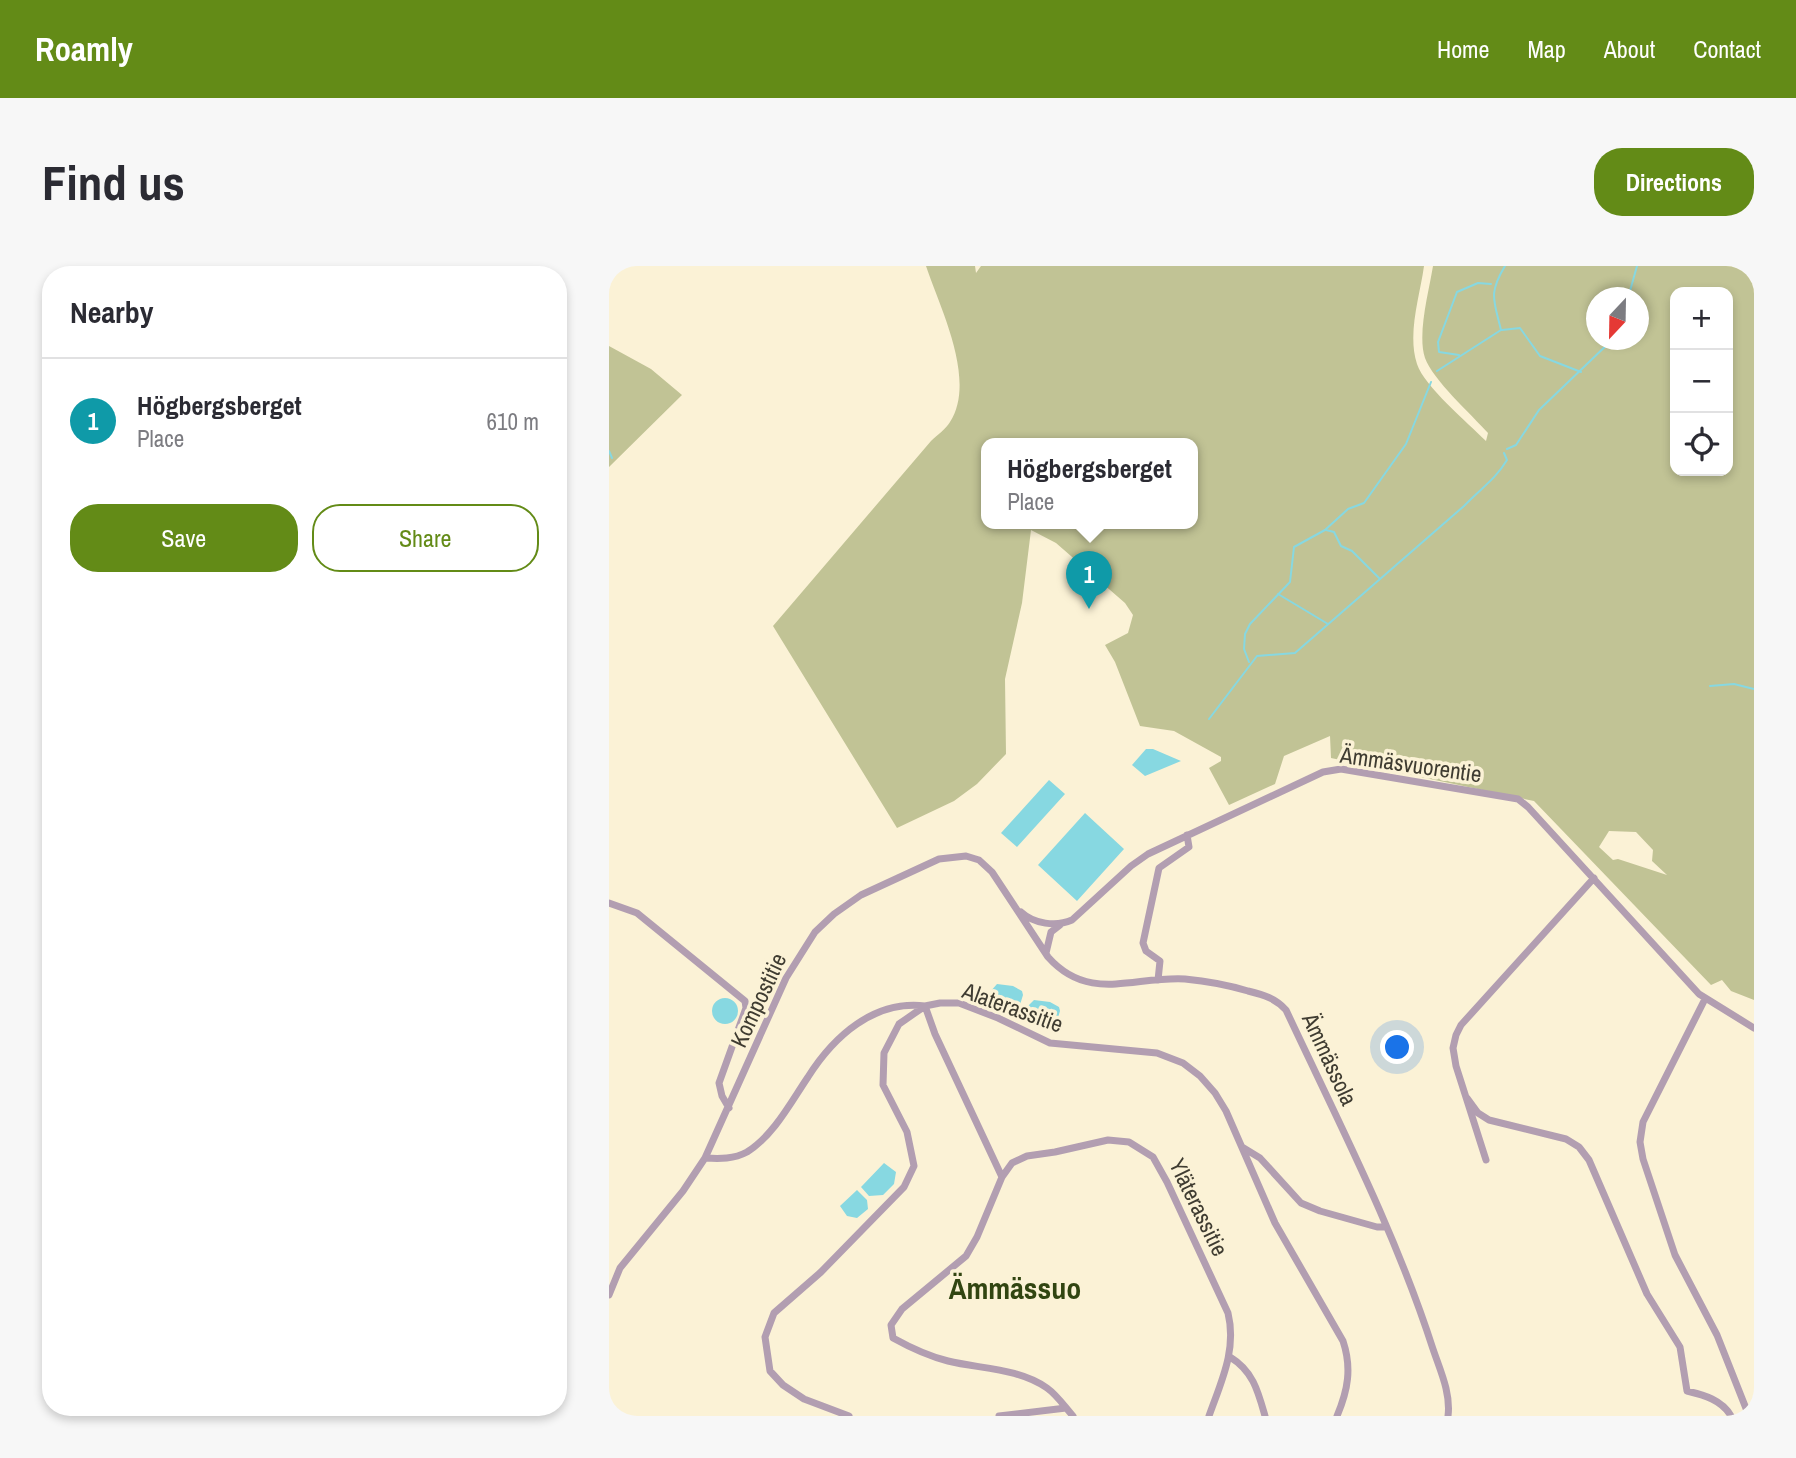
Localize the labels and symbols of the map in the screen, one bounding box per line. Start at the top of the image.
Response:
north arrow [1586,287,1649,350]
pin: 1 [1066,551,1112,609]
street label: Ämmäsvuorentie [1337,739,1484,789]
street label: Kompostitie [723,948,793,1052]
street label: Alaterassitie [957,974,1068,1039]
street label: Ämmässola [1295,1007,1365,1111]
your location [1380,1030,1414,1064]
street label: Yläterassitie [1162,1153,1236,1261]
district label: Ämmässuo [949,1268,1081,1308]

